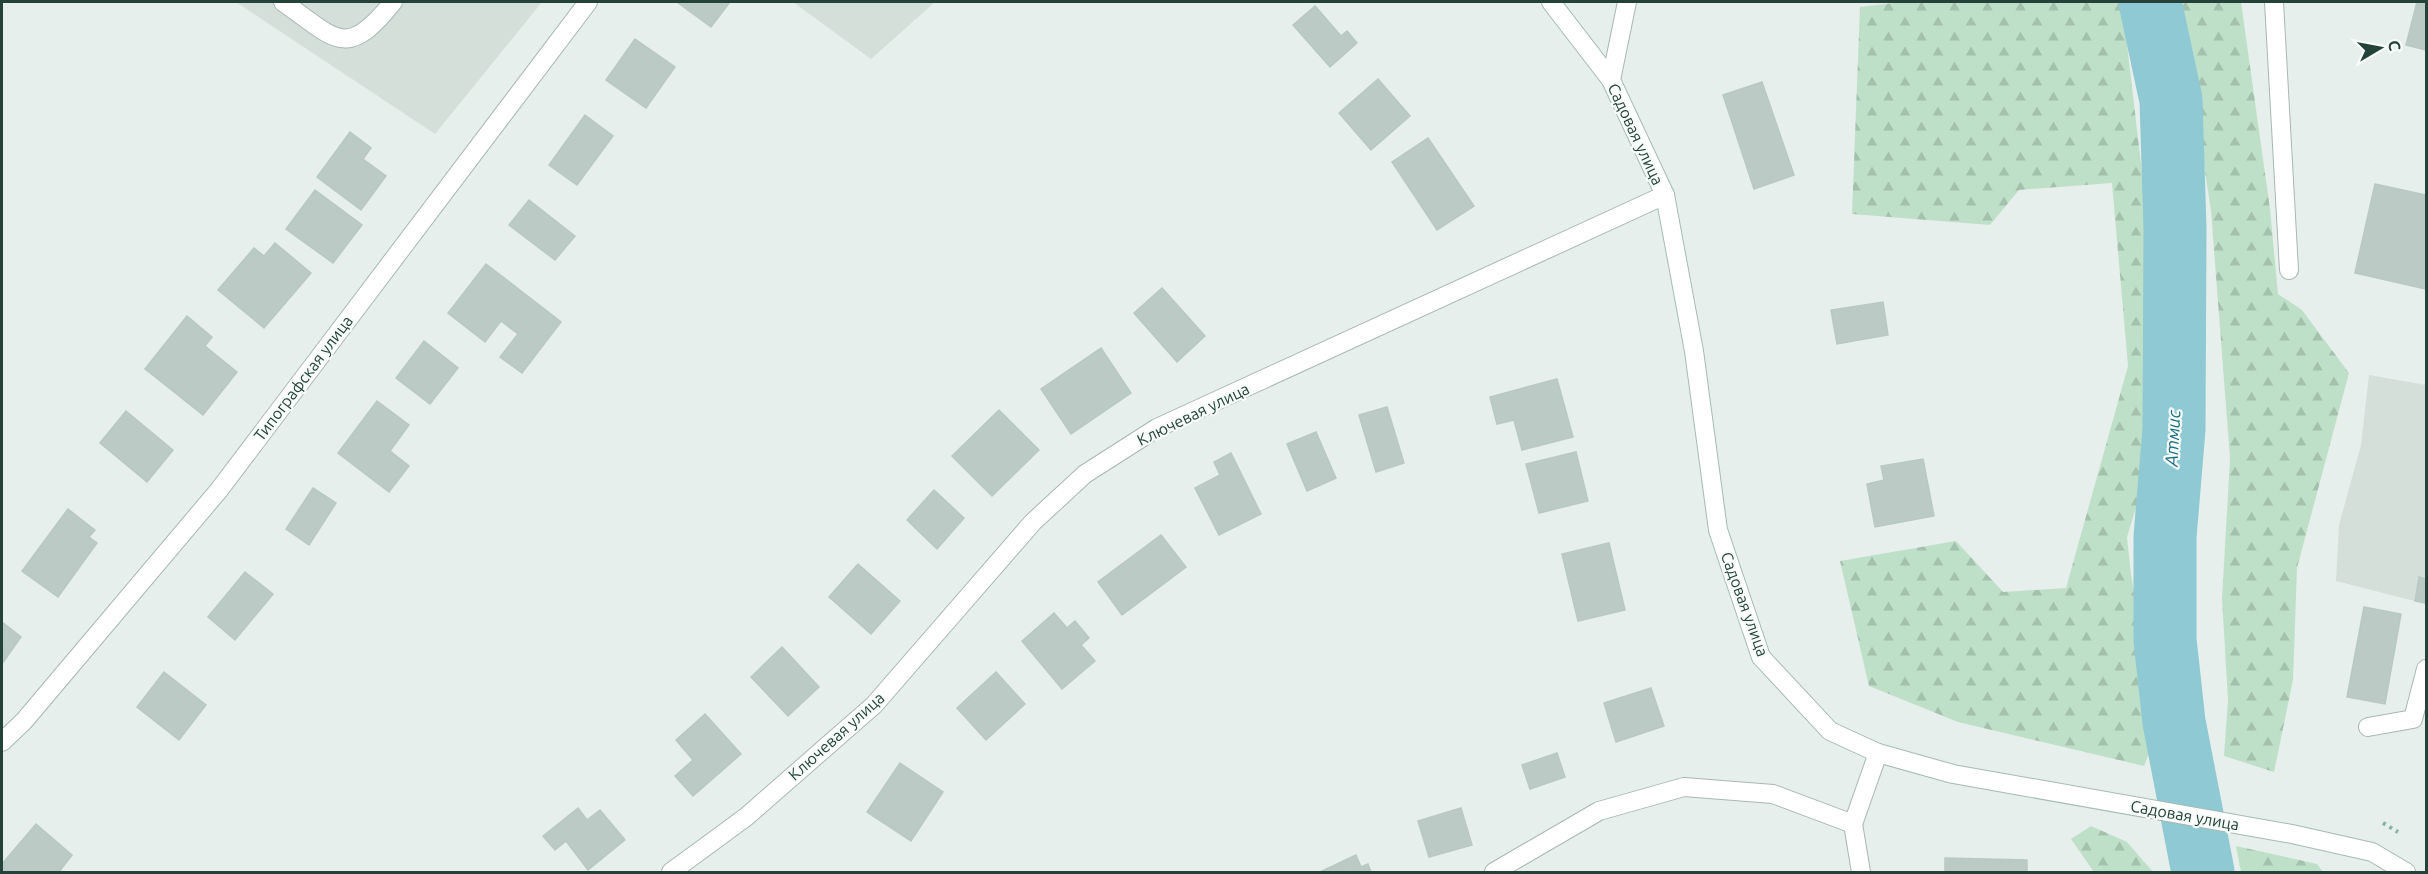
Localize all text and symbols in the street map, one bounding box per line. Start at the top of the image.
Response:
north arrow [2350,18,2410,78]
text: С [2385,39,2405,52]
street label: Садовая улица [1605,80,1667,188]
street label: Типографская улица [250,312,356,444]
street label: Ключевая улица [1134,379,1252,449]
water label: Атмис [2160,409,2184,468]
street label: Садовая улица [1718,549,1772,659]
street label: Ключевая улица [784,688,888,784]
street label: Садовая улица [2129,797,2241,833]

